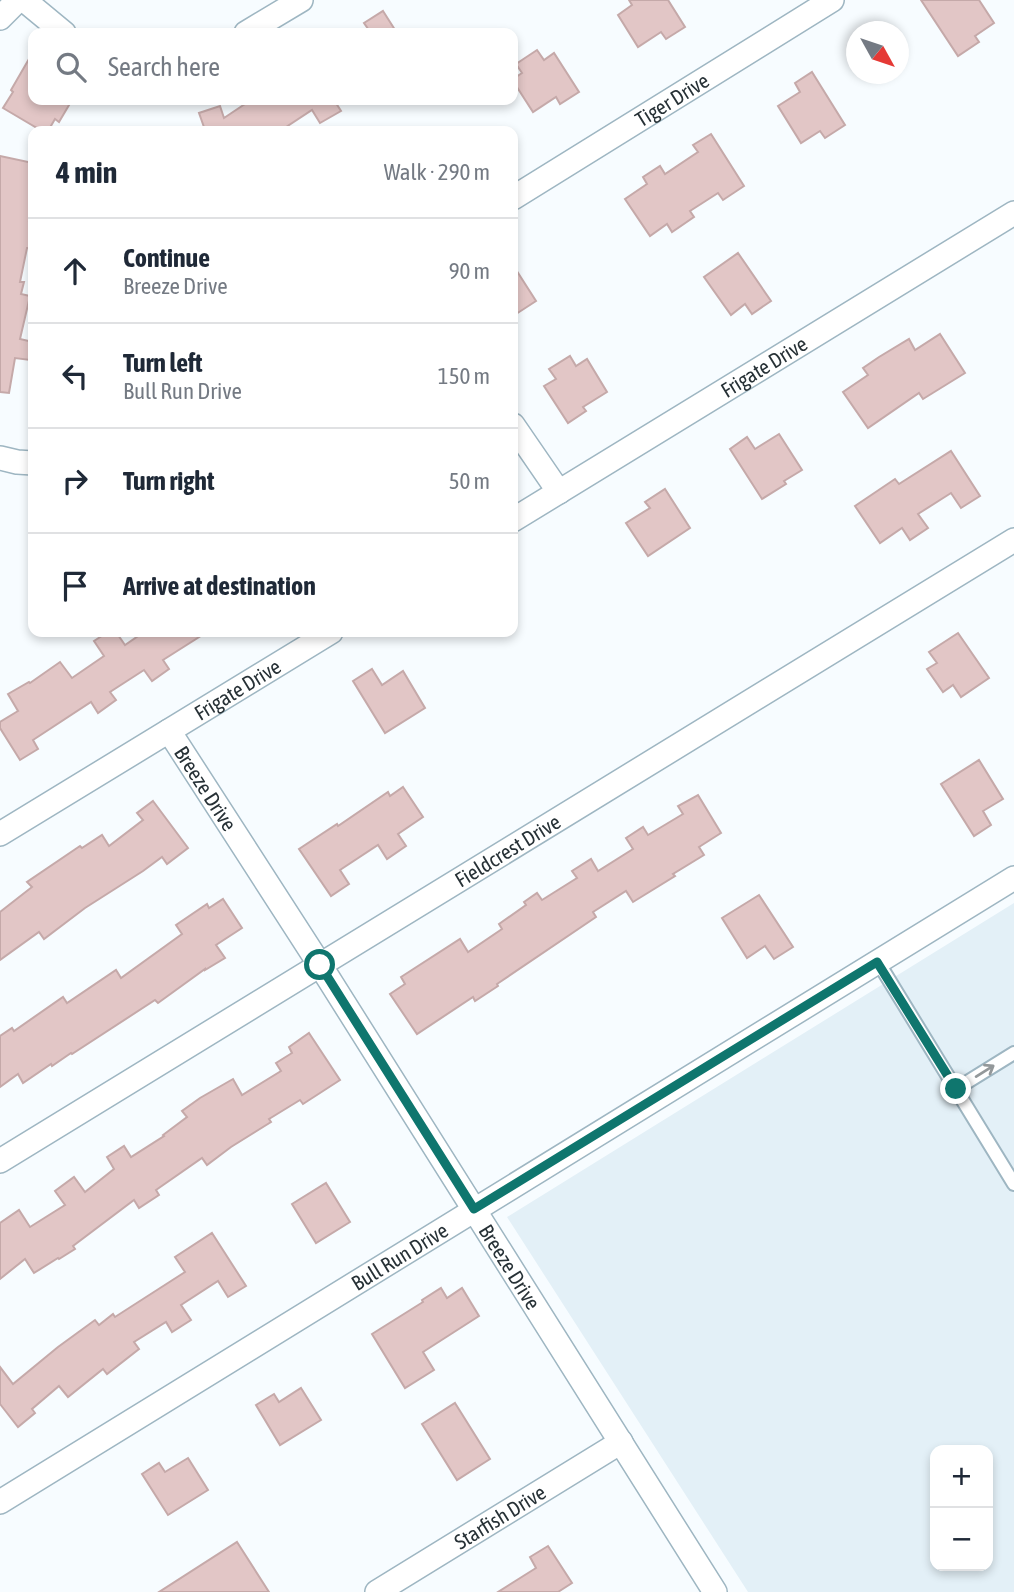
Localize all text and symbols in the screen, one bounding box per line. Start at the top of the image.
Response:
north arrow [846,21,909,84]
search box [28,28,518,105]
icon: search [52,48,90,86]
text: Search here [108,52,220,82]
street label: Tiger Drive [631,68,713,131]
text: 4 min [56,155,117,189]
text: Walk · 290 m [384,159,490,185]
text: Continue [123,243,210,273]
icon: ahead [56,252,94,290]
text: 90 m [449,258,490,284]
text: Breeze Drive [123,273,228,299]
street label: Frigate Drive [716,331,811,402]
text: Turn left [123,348,203,378]
icon: left [56,357,94,395]
text: 150 m [438,363,490,389]
text: Bull Run Drive [123,378,242,404]
icon: right [56,462,94,500]
text: Turn right [123,466,214,496]
text: 50 m [449,468,490,494]
icon: arrive [56,567,94,605]
text: Arrive at destination [123,571,316,601]
street label: Frigate Drive [190,654,285,725]
street label: Breeze Drive [170,741,242,835]
street label: Fieldcrest Drive [450,809,564,892]
route start [304,949,335,980]
one-way arrow [975,1064,994,1079]
route end [940,1073,971,1104]
street label: Bull Run Drive [347,1217,452,1295]
street label: Breeze Drive [474,1220,546,1314]
map controls [930,1445,993,1571]
button: + [930,1445,993,1508]
street label: Starfish Drive [450,1479,550,1554]
button: − [930,1508,993,1571]

